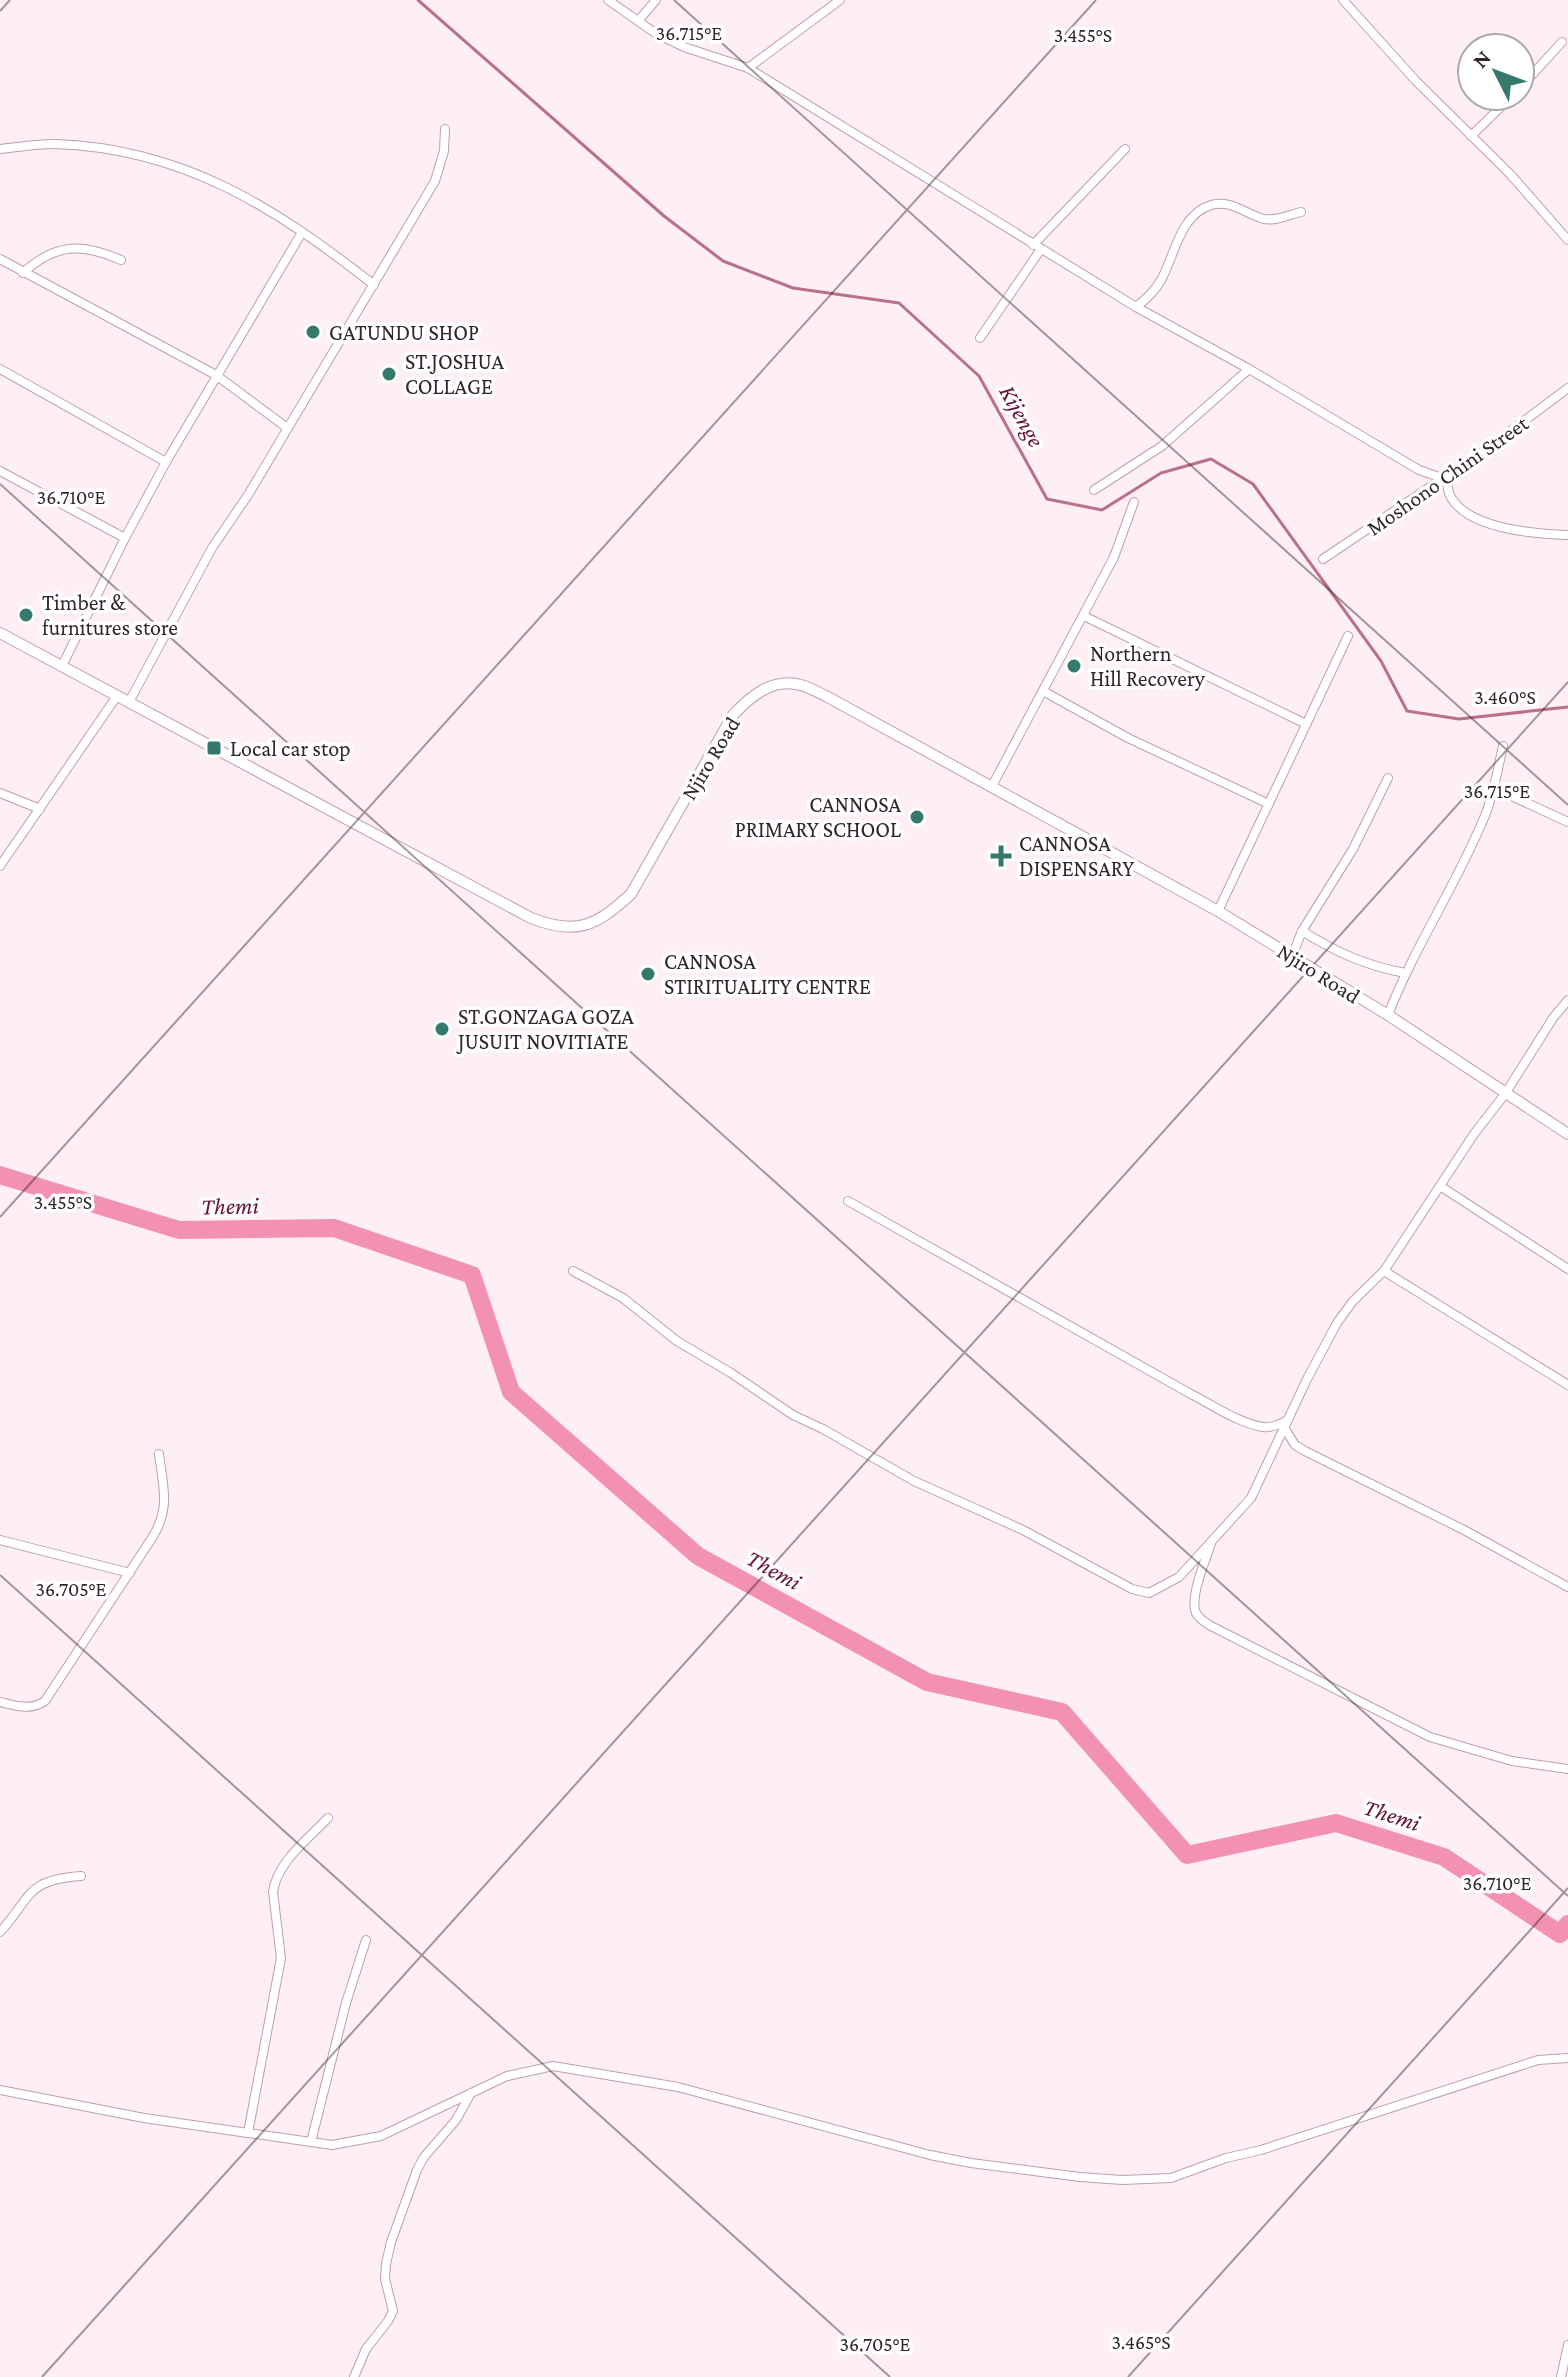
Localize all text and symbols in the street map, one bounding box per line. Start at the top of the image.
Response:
text: 36.715°E [656,22,722,44]
text: 3.455°S [1054,24,1112,46]
north arrow [1456,32,1536,112]
text: N [1467,45,1496,73]
place label: GATUNDU SHOP [329,320,479,345]
marker: GATUNDU SHOP [304,323,322,341]
place label: ST.JOSHUA COLLAGE [405,349,504,399]
marker: ST.JOSHUA COLLAGE [380,365,398,383]
water label: Kijenge [994,380,1050,452]
street label: Moshono Chini Street [1362,410,1533,540]
text: 36.710°E [37,486,105,508]
place label: Timber & furnitures store [42,590,178,640]
marker: Timber & furnitures store [17,606,35,624]
place label: Northern Hill Recovery [1090,641,1206,691]
marker: Northern Hill Recovery [1065,657,1083,675]
text: 3.460°S [1474,686,1536,708]
street label: Njiro Road [676,712,745,804]
place label: Local car stop [230,736,351,761]
marker: Local car stop [205,739,223,757]
text: 36.715°E [1464,780,1530,802]
place label: CANNOSA PRIMARY SCHOOL [735,792,901,842]
marker: CANNOSA PRIMARY SCHOOL [908,808,926,826]
place label: CANNOSA DISPENSARY [1019,831,1135,881]
marker: CANNOSA DISPENSARY [990,845,1012,867]
street label: Njiro Road [1273,938,1365,1009]
place label: CANNOSA STIRITUALITY CENTRE [664,949,871,999]
marker: CANNOSA STIRITUALITY CENTRE [639,965,657,983]
place label: ST.GONZAGA GOZA JUSUIT NOVITIATE [456,1004,634,1054]
marker: ST.GONZAGA GOZA JUSUIT NOVITIATE [433,1020,451,1038]
text: 3.455°S [34,1191,92,1213]
water label: Themi [201,1191,260,1220]
water label: Themi [742,1544,807,1596]
text: 36.705°E [36,1578,107,1600]
water label: Themi [1360,1793,1424,1836]
text: 36.710°E [1463,1872,1531,1894]
text: 3.465°S [1111,2331,1171,2353]
text: 36.705°E [840,2333,911,2355]

